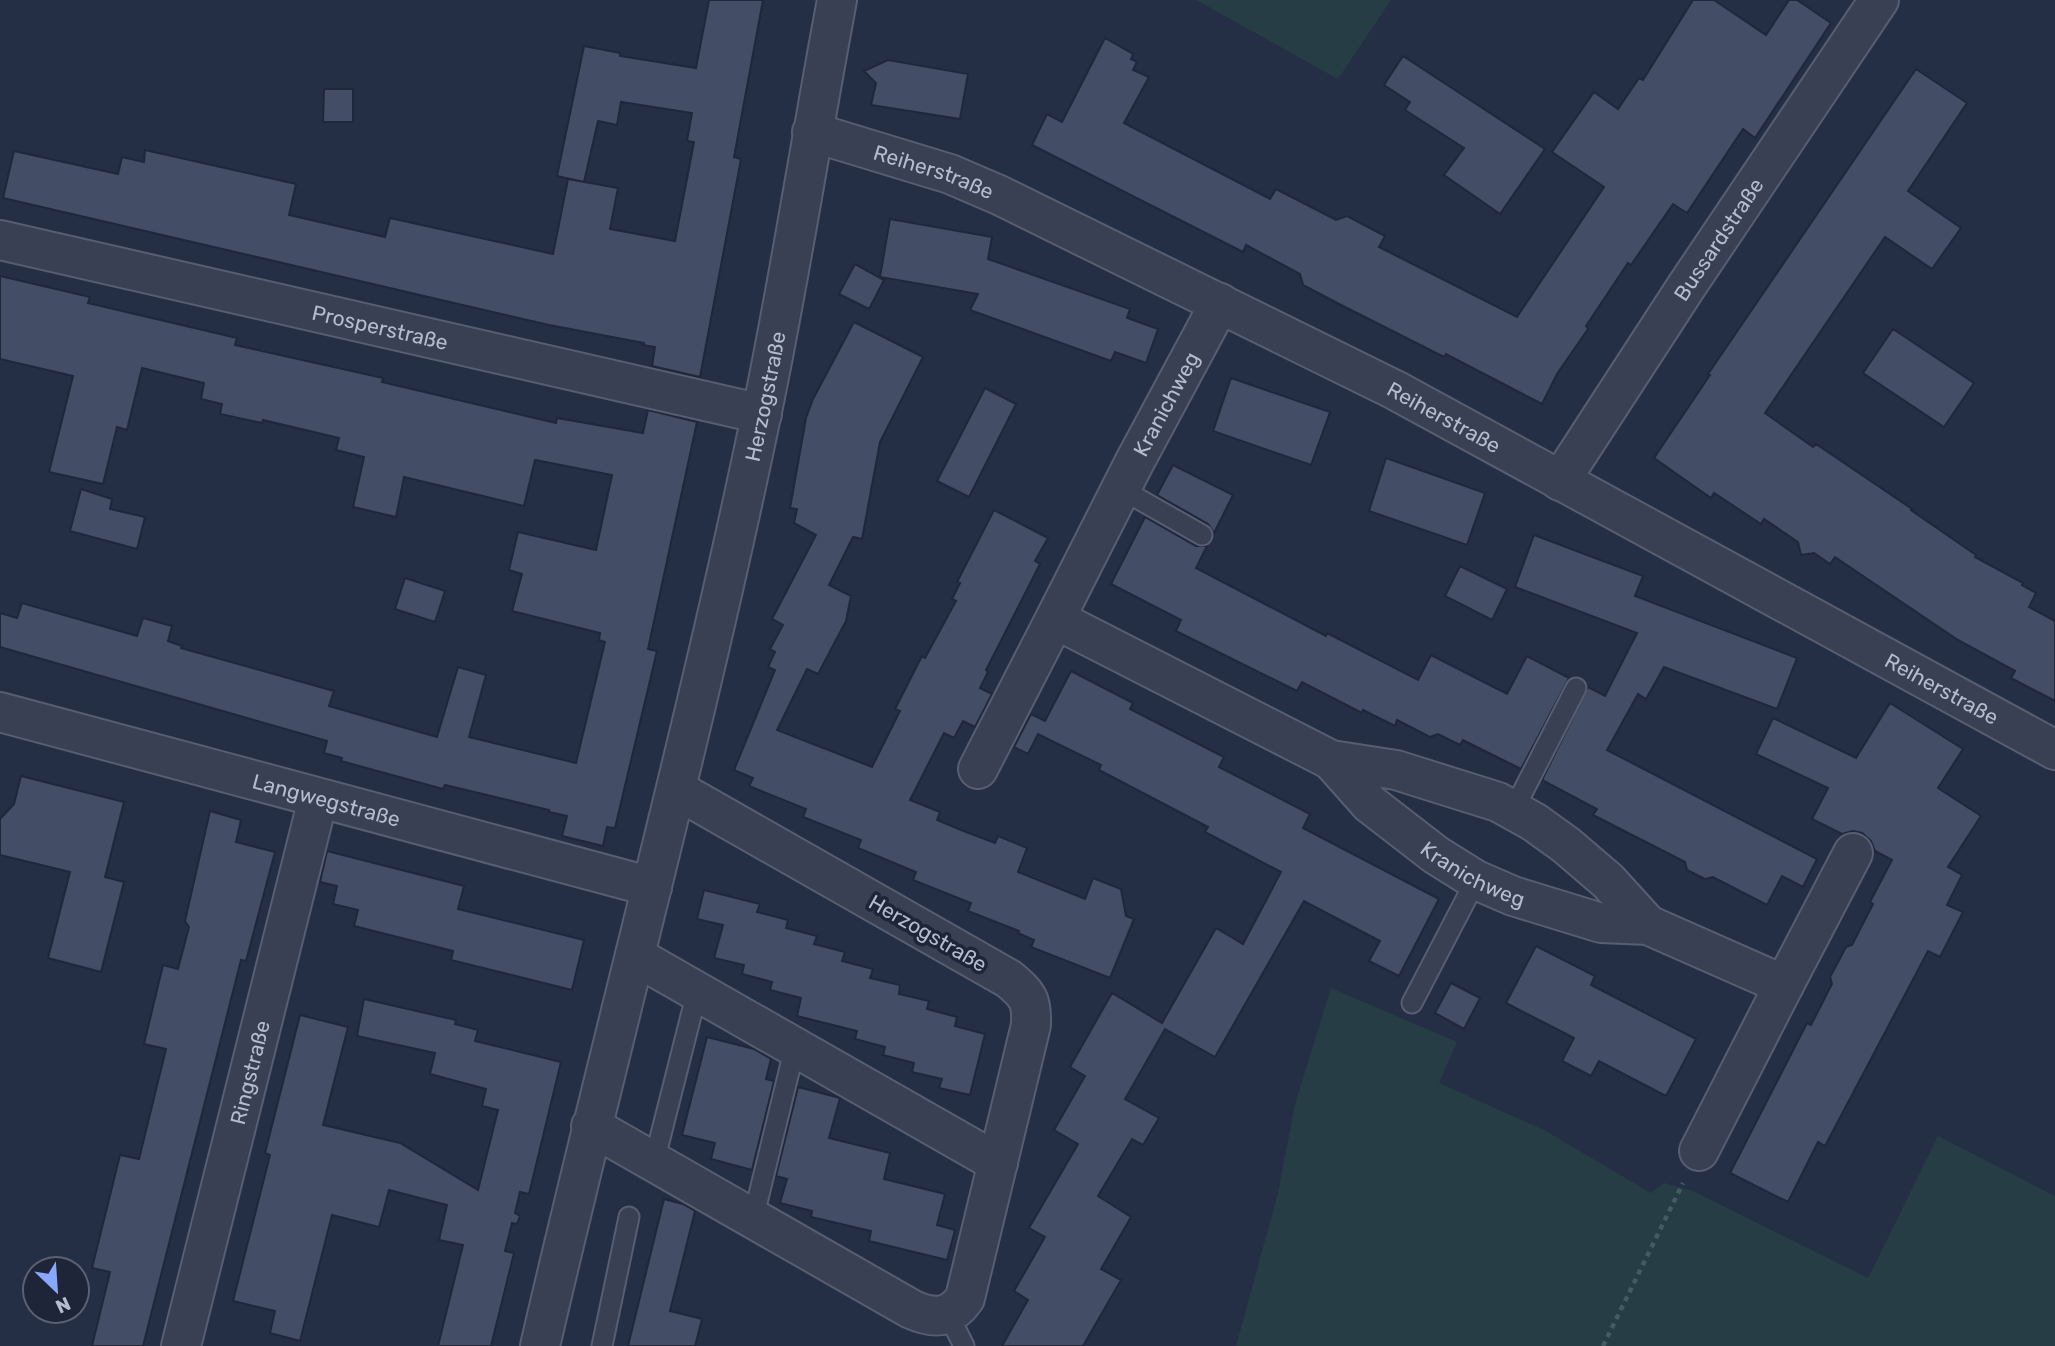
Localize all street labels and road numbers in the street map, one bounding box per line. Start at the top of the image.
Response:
street label: Reiherstraße [871,139,998,204]
street label: Bussardstraße [1668,173,1768,305]
street label: Prosperstraße [310,299,451,354]
street label: Herzogstraße [739,329,790,464]
street label: Kranichweg [1128,347,1204,460]
street label: Reiherstraße [1383,376,1505,458]
street label: Reiherstraße [1881,647,2003,729]
street label: Langwegstraße [250,768,403,831]
street label: Kranichweg [1416,836,1528,911]
street label: Herzogstraße [864,889,992,977]
street label: Ringstraße [224,1018,275,1127]

